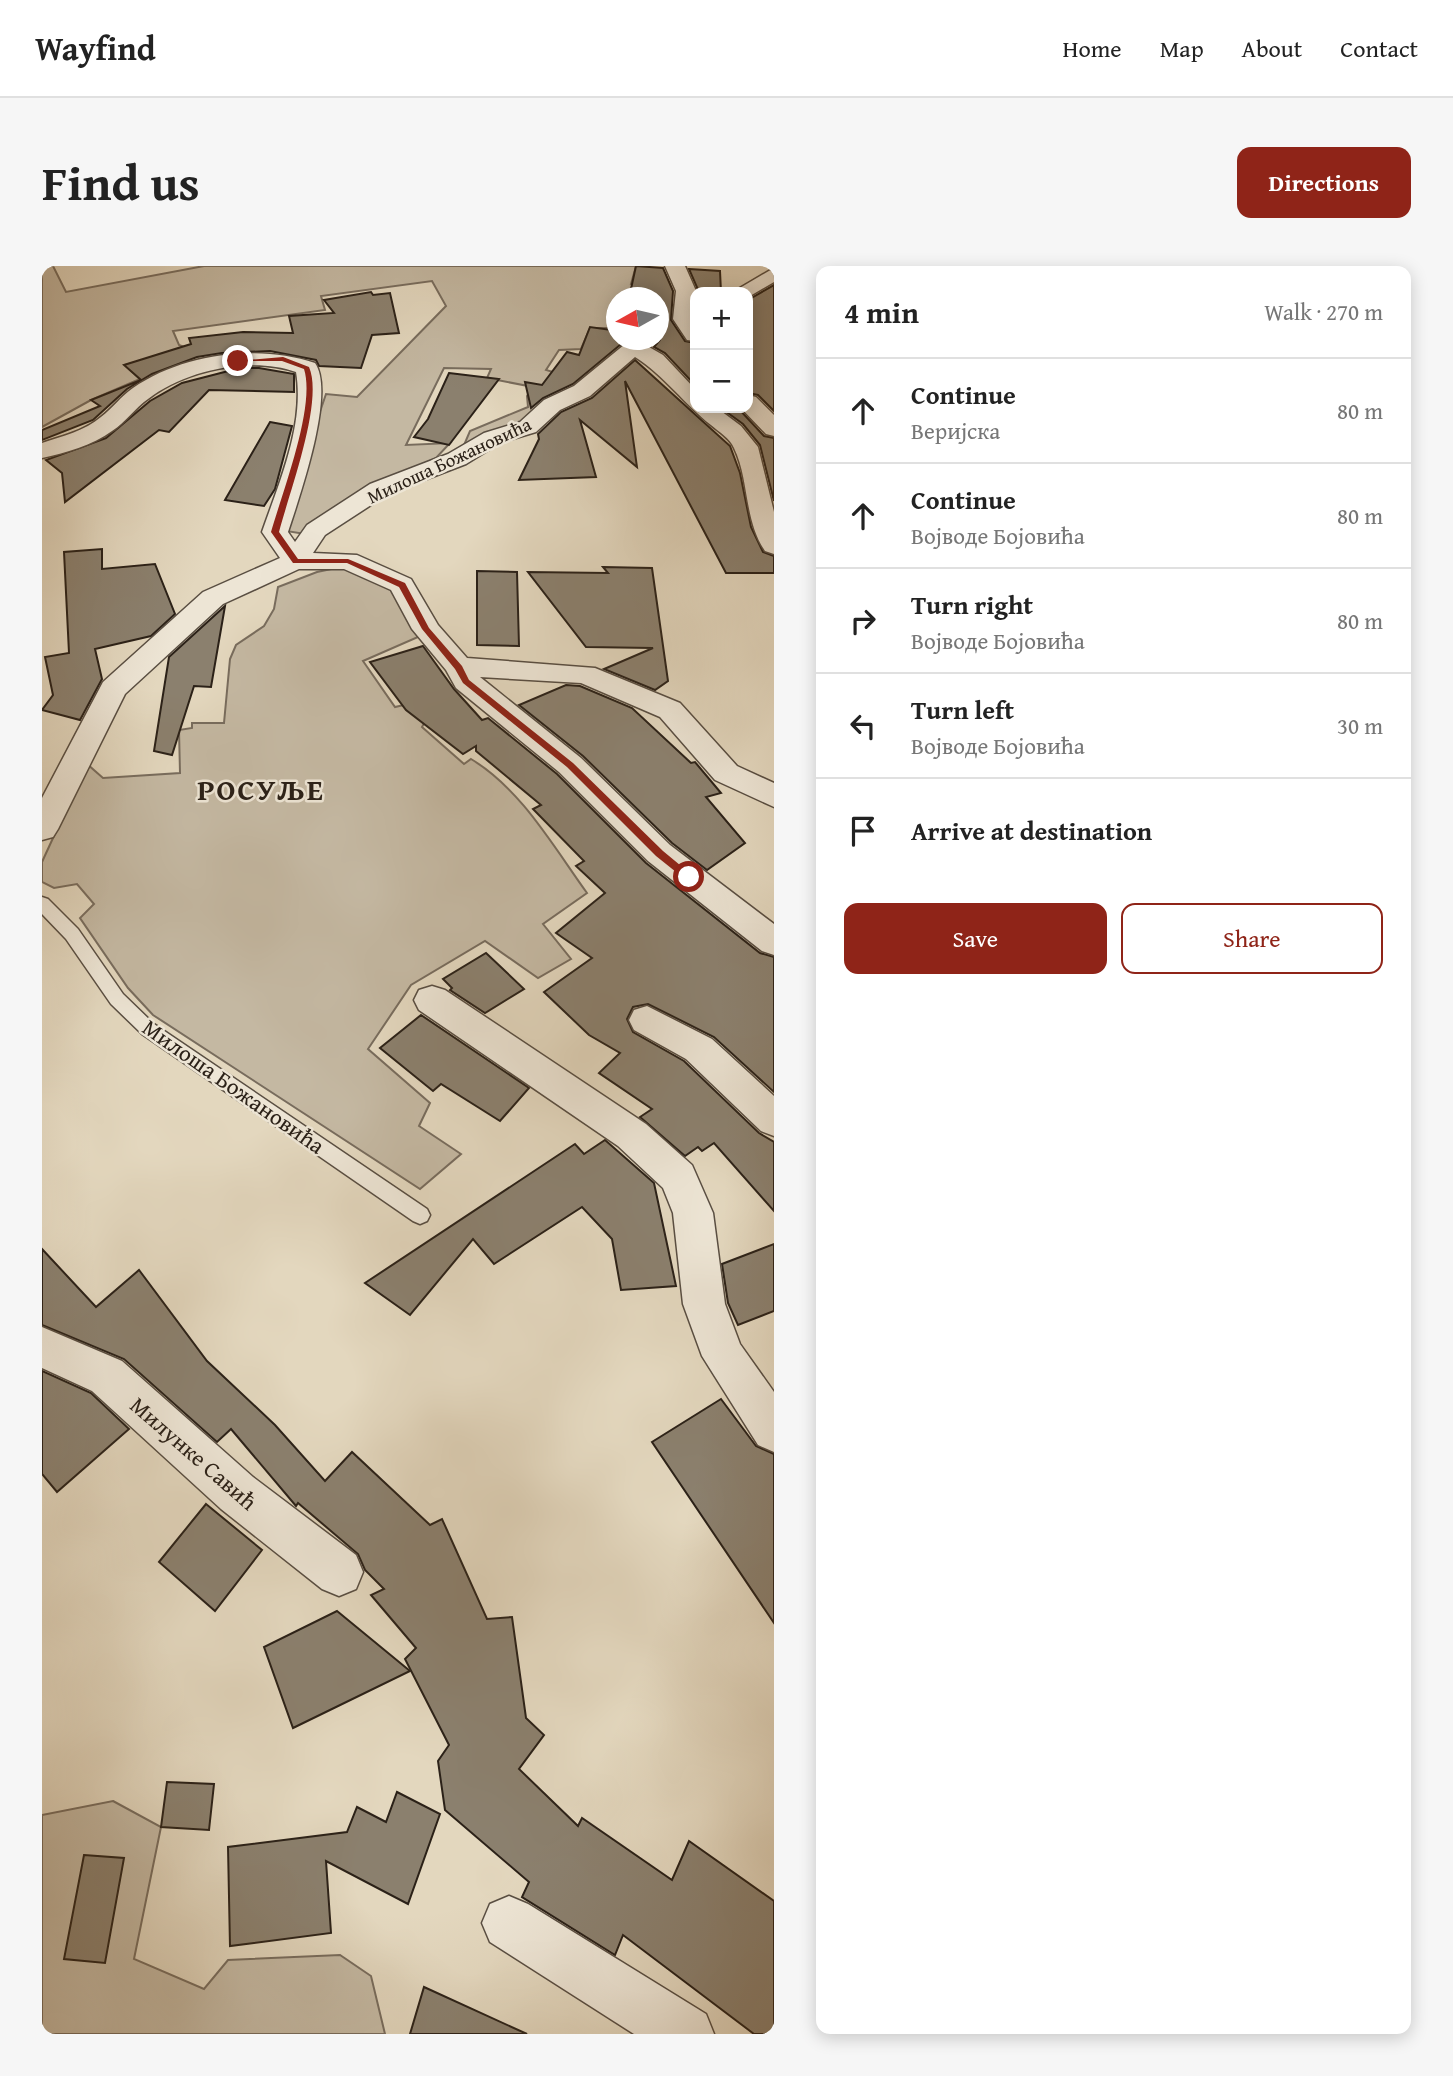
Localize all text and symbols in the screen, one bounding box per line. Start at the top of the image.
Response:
text: Wayfind [35,24,156,72]
text: Home [1063,31,1122,66]
text: Map [1160,31,1204,66]
text: About [1242,31,1302,66]
text: Contact [1340,31,1418,66]
text: Find us [42,146,200,218]
button: Directions [1237,147,1411,218]
north arrow [606,287,669,350]
map controls [690,287,753,413]
button: + [690,287,753,350]
text: 4 min [844,290,919,334]
text: Walk · 270 m [1264,295,1383,328]
route end [222,345,253,376]
button: − [690,350,753,413]
text: Continue [911,375,1016,414]
icon: ahead [844,392,882,430]
text: 80 m [1337,394,1383,427]
street label: Милоша Божановића [362,410,536,510]
text: Веријска [911,414,1000,447]
text: Continue [911,480,1016,519]
icon: ahead [844,497,882,535]
text: 80 m [1337,499,1383,532]
text: Војводе Бојовића [911,519,1085,552]
text: Turn right [911,585,1033,624]
icon: right [844,602,882,640]
text: 80 m [1337,604,1383,637]
text: Војводе Бојовића [911,624,1085,657]
text: Turn left [911,690,1014,729]
icon: left [844,707,882,745]
text: 30 m [1337,709,1383,742]
text: Војводе Бојовића [911,729,1085,762]
district label: РОСУЉЕ [197,767,325,811]
text: Arrive at destination [911,811,1152,850]
icon: arrive [844,812,882,850]
route start [673,861,704,892]
button: Save [844,903,1107,974]
button: Share [1121,903,1383,974]
street label: Милоша Божановића [136,1011,332,1161]
street label: Милунке Савић [123,1389,265,1518]

